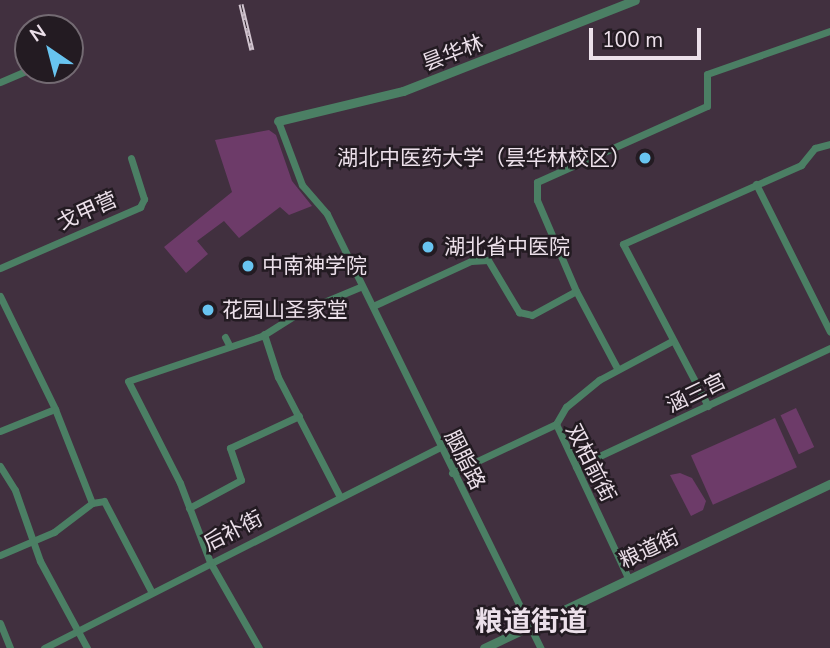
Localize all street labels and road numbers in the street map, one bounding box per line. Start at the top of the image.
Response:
street label: 昙华林 [419,30,487,76]
street label: 戈甲营 [53,187,121,235]
street label: 涵三宫 [662,368,730,418]
street label: 双柏前街 [561,420,621,506]
street label: 胭脂路 [439,426,491,494]
street label: 后补街 [199,505,267,557]
street label: 粮道街 [615,524,683,574]

